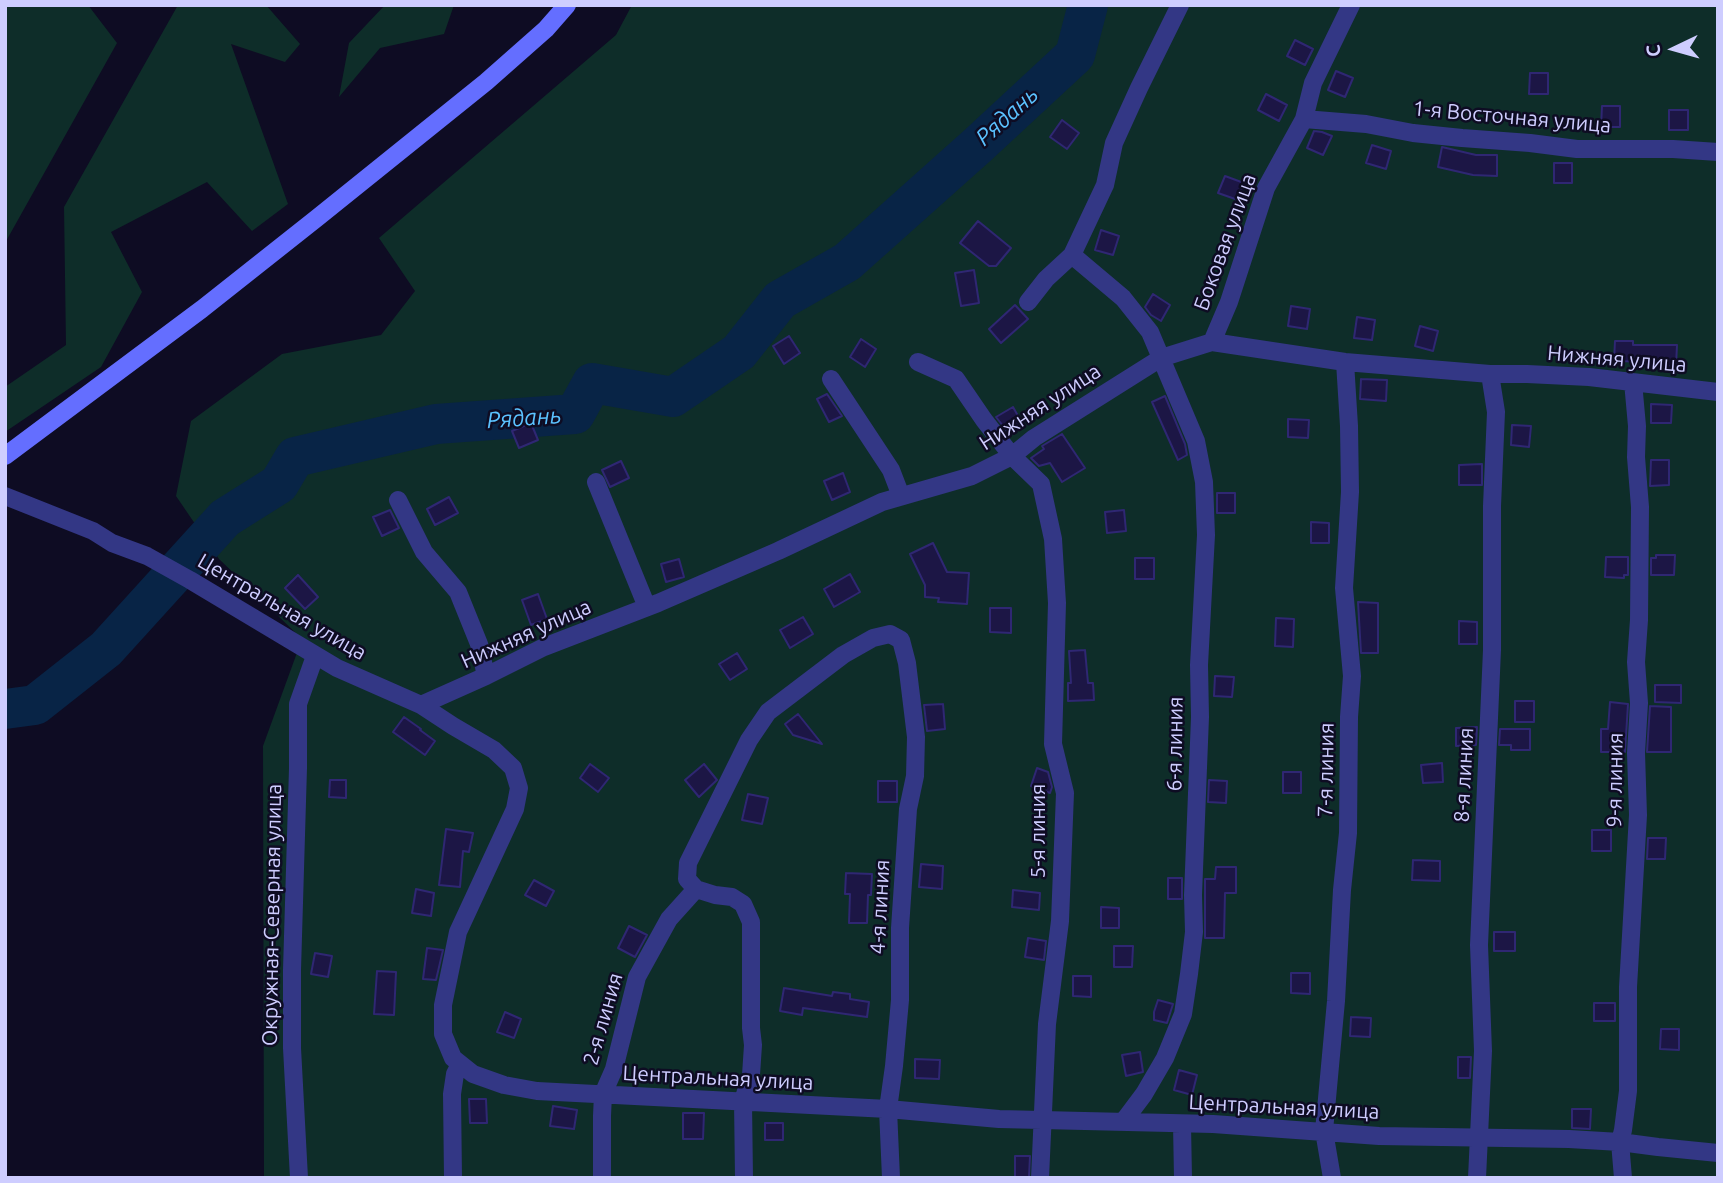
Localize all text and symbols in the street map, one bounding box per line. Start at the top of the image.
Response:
north arrow [1639,14,1709,84]
text: С [1642,44,1665,58]
water label: Рядань [970,81,1044,151]
street label: 1-я Восточная улица [1412,96,1612,138]
street label: Боковая улица [1189,170,1261,314]
street label: Нижняя улица [1546,340,1688,378]
street label: Нижняя улица [975,358,1105,456]
water label: Рядань [486,402,562,434]
street label: Центральная улица [193,548,371,666]
street label: Нижняя улица [457,594,595,674]
street label: 6-я линия [1162,696,1188,792]
street label: 7-я линия [1313,722,1339,818]
street label: 8-я линия [1449,727,1479,823]
street label: 9-я линия [1602,732,1628,828]
street label: Окружная-Северная улица [257,784,287,1046]
street label: 5-я линия [1025,784,1051,878]
street label: 4-я линия [865,859,895,955]
street label: 2-я линия [578,970,628,1068]
street label: Центральная улица [622,1060,814,1096]
street label: Центральная улица [1188,1089,1380,1125]

